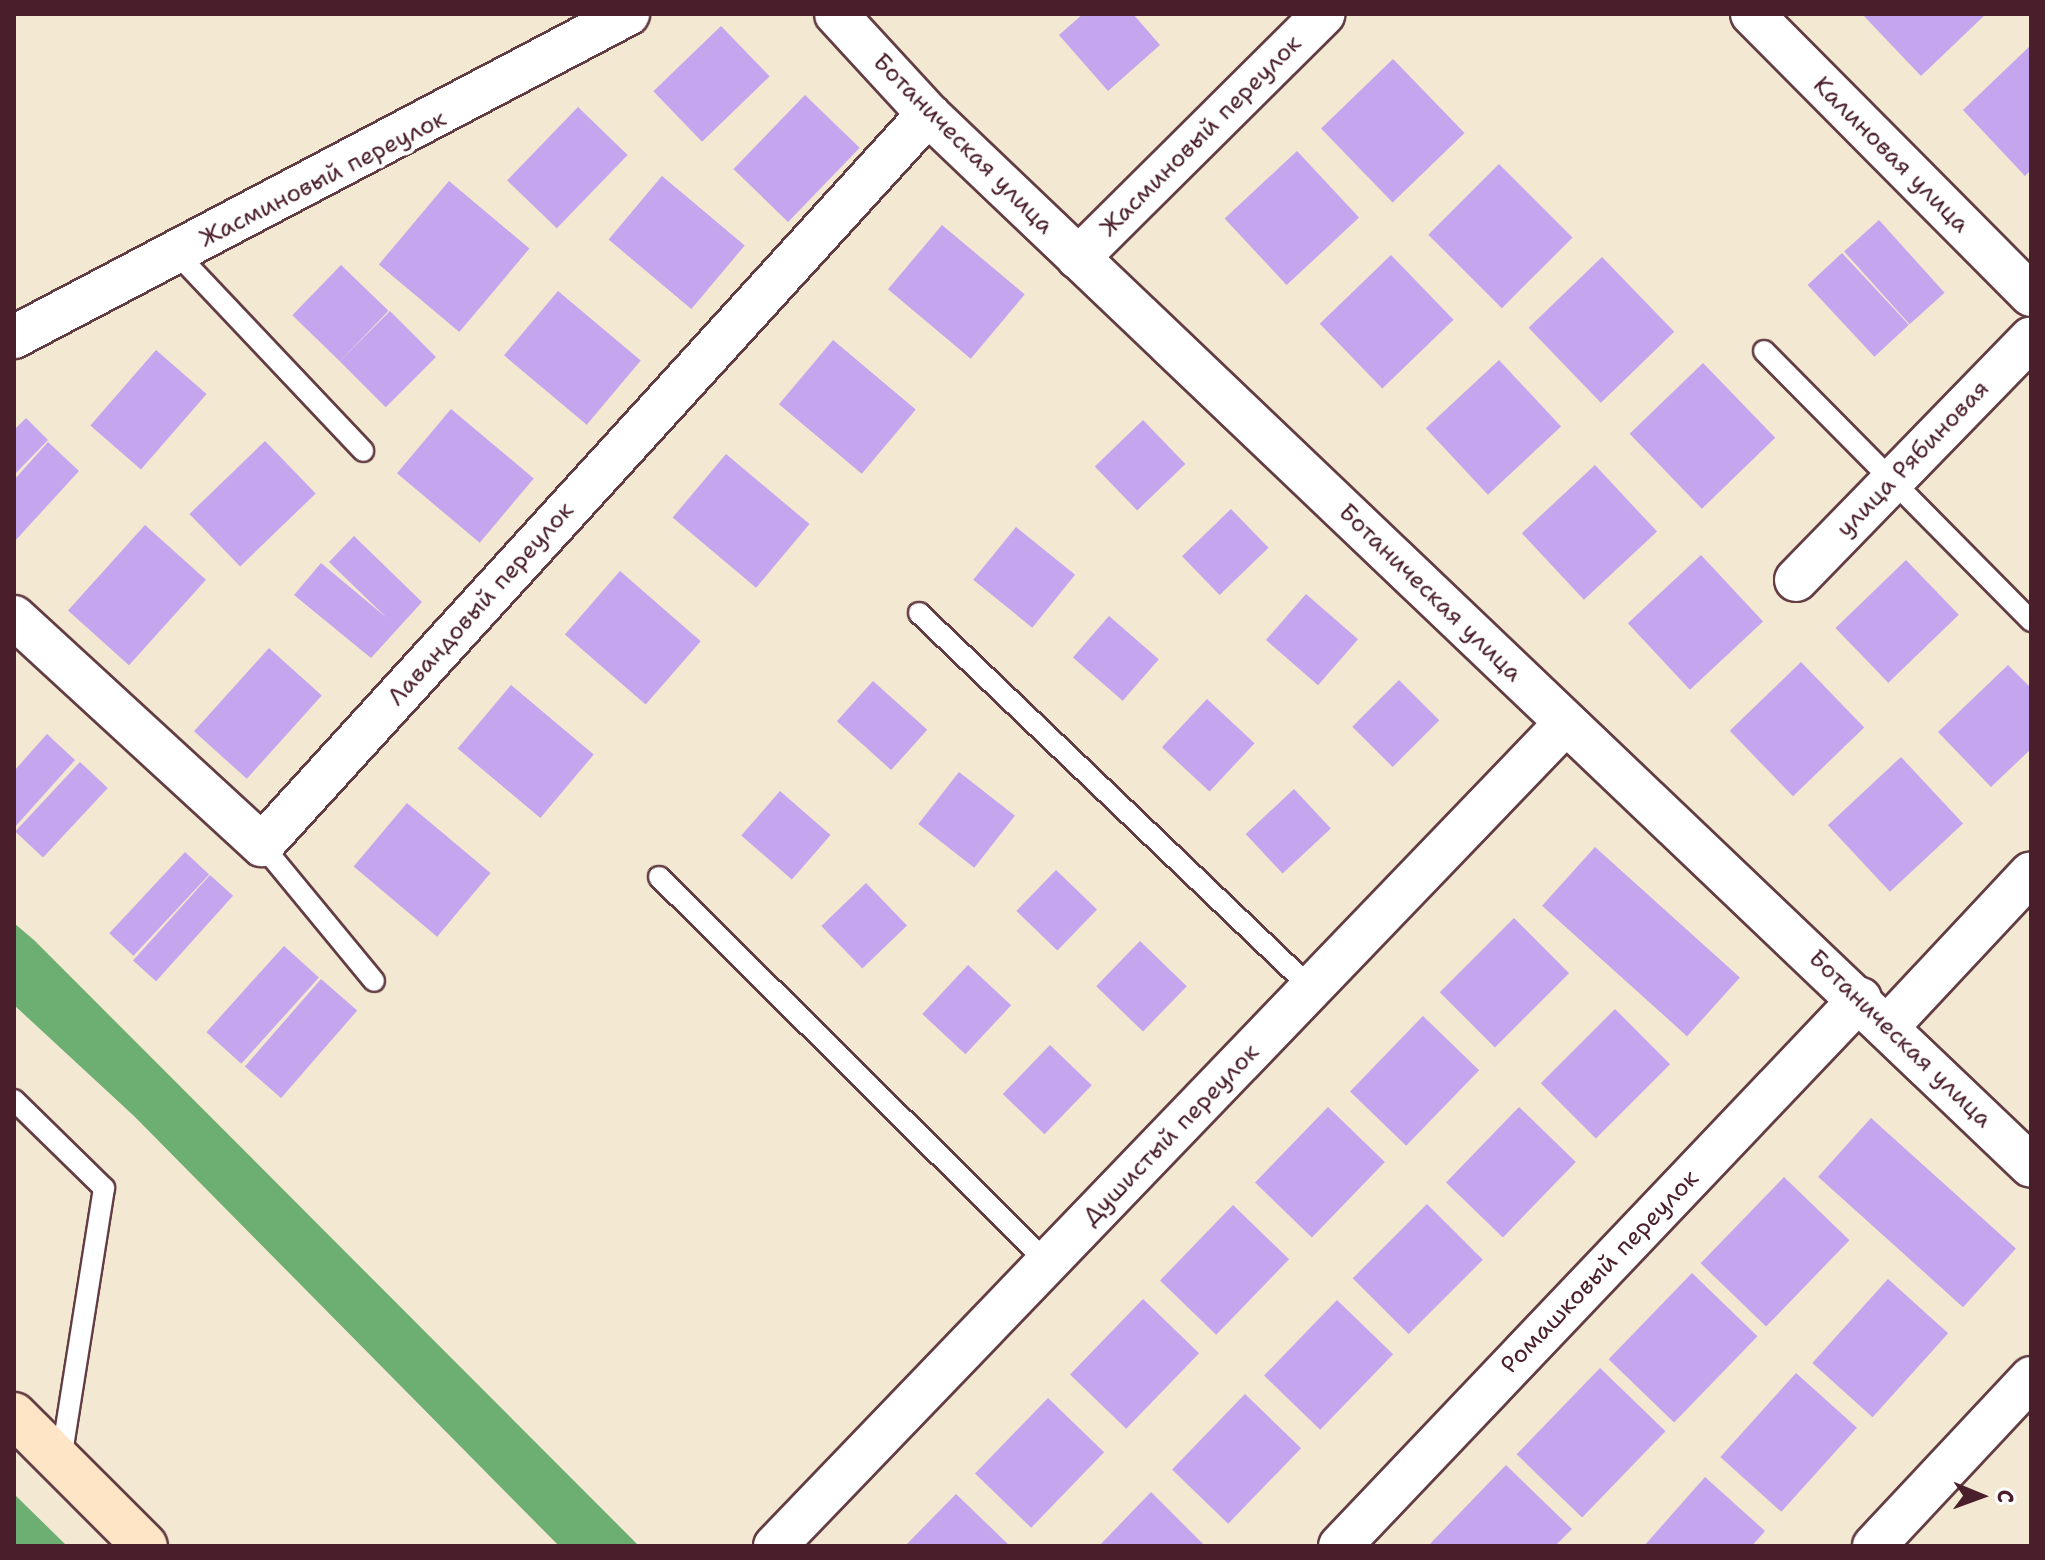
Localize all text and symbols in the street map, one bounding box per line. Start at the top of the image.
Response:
street label: Жасминовый переулок [1094,29,1308,243]
street label: Ботаническая улица [867,48,1059,240]
street label: Калиновая улица [1807,71,1975,239]
street label: Жасминовый переулок [195,104,451,254]
street label: улица Рябиновая [1831,375,1995,543]
street label: Лавандовый переулок [382,496,580,712]
street label: Ботаническая улица [1332,498,1528,688]
street label: Ботаническая улица [1802,944,1998,1134]
street label: Душистый переулок [1077,1038,1265,1232]
street label: Ромашковый переулок [1495,1164,1705,1380]
north arrow [1941,1456,2021,1536]
text: С [1991,1489,2020,1503]

